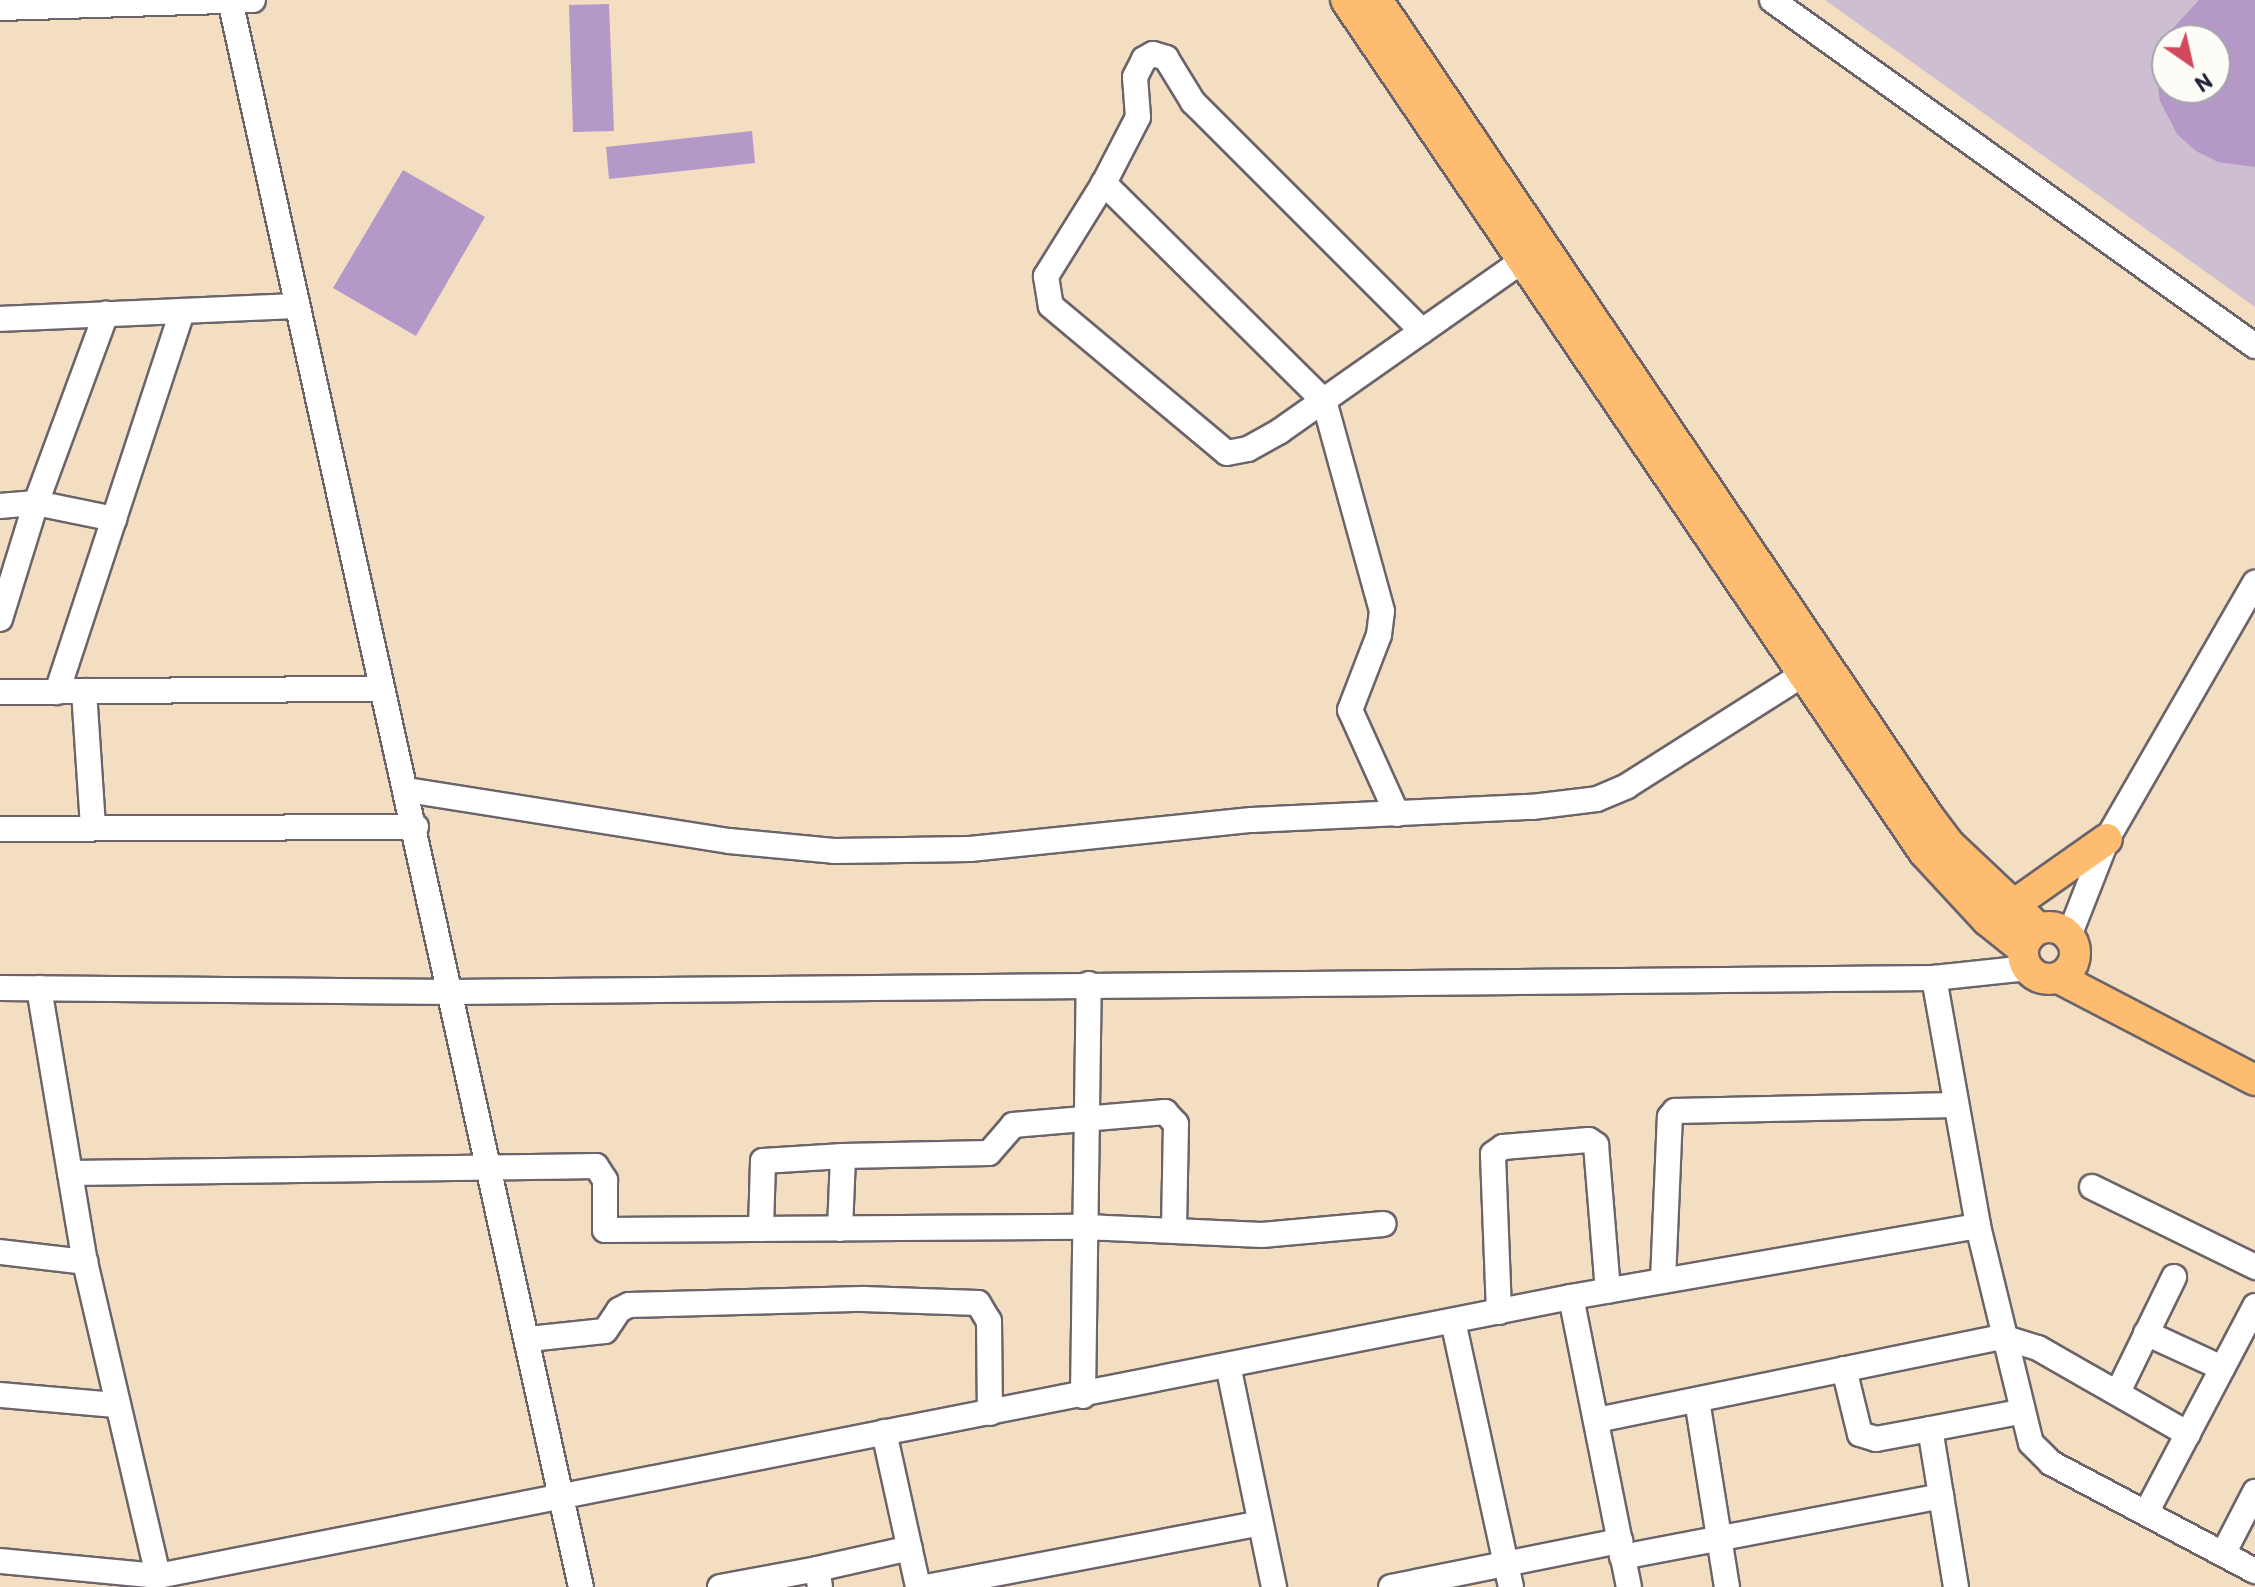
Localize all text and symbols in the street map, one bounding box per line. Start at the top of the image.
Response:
north arrow [2151,24,2231,104]
text: N [2190,67,2217,98]

